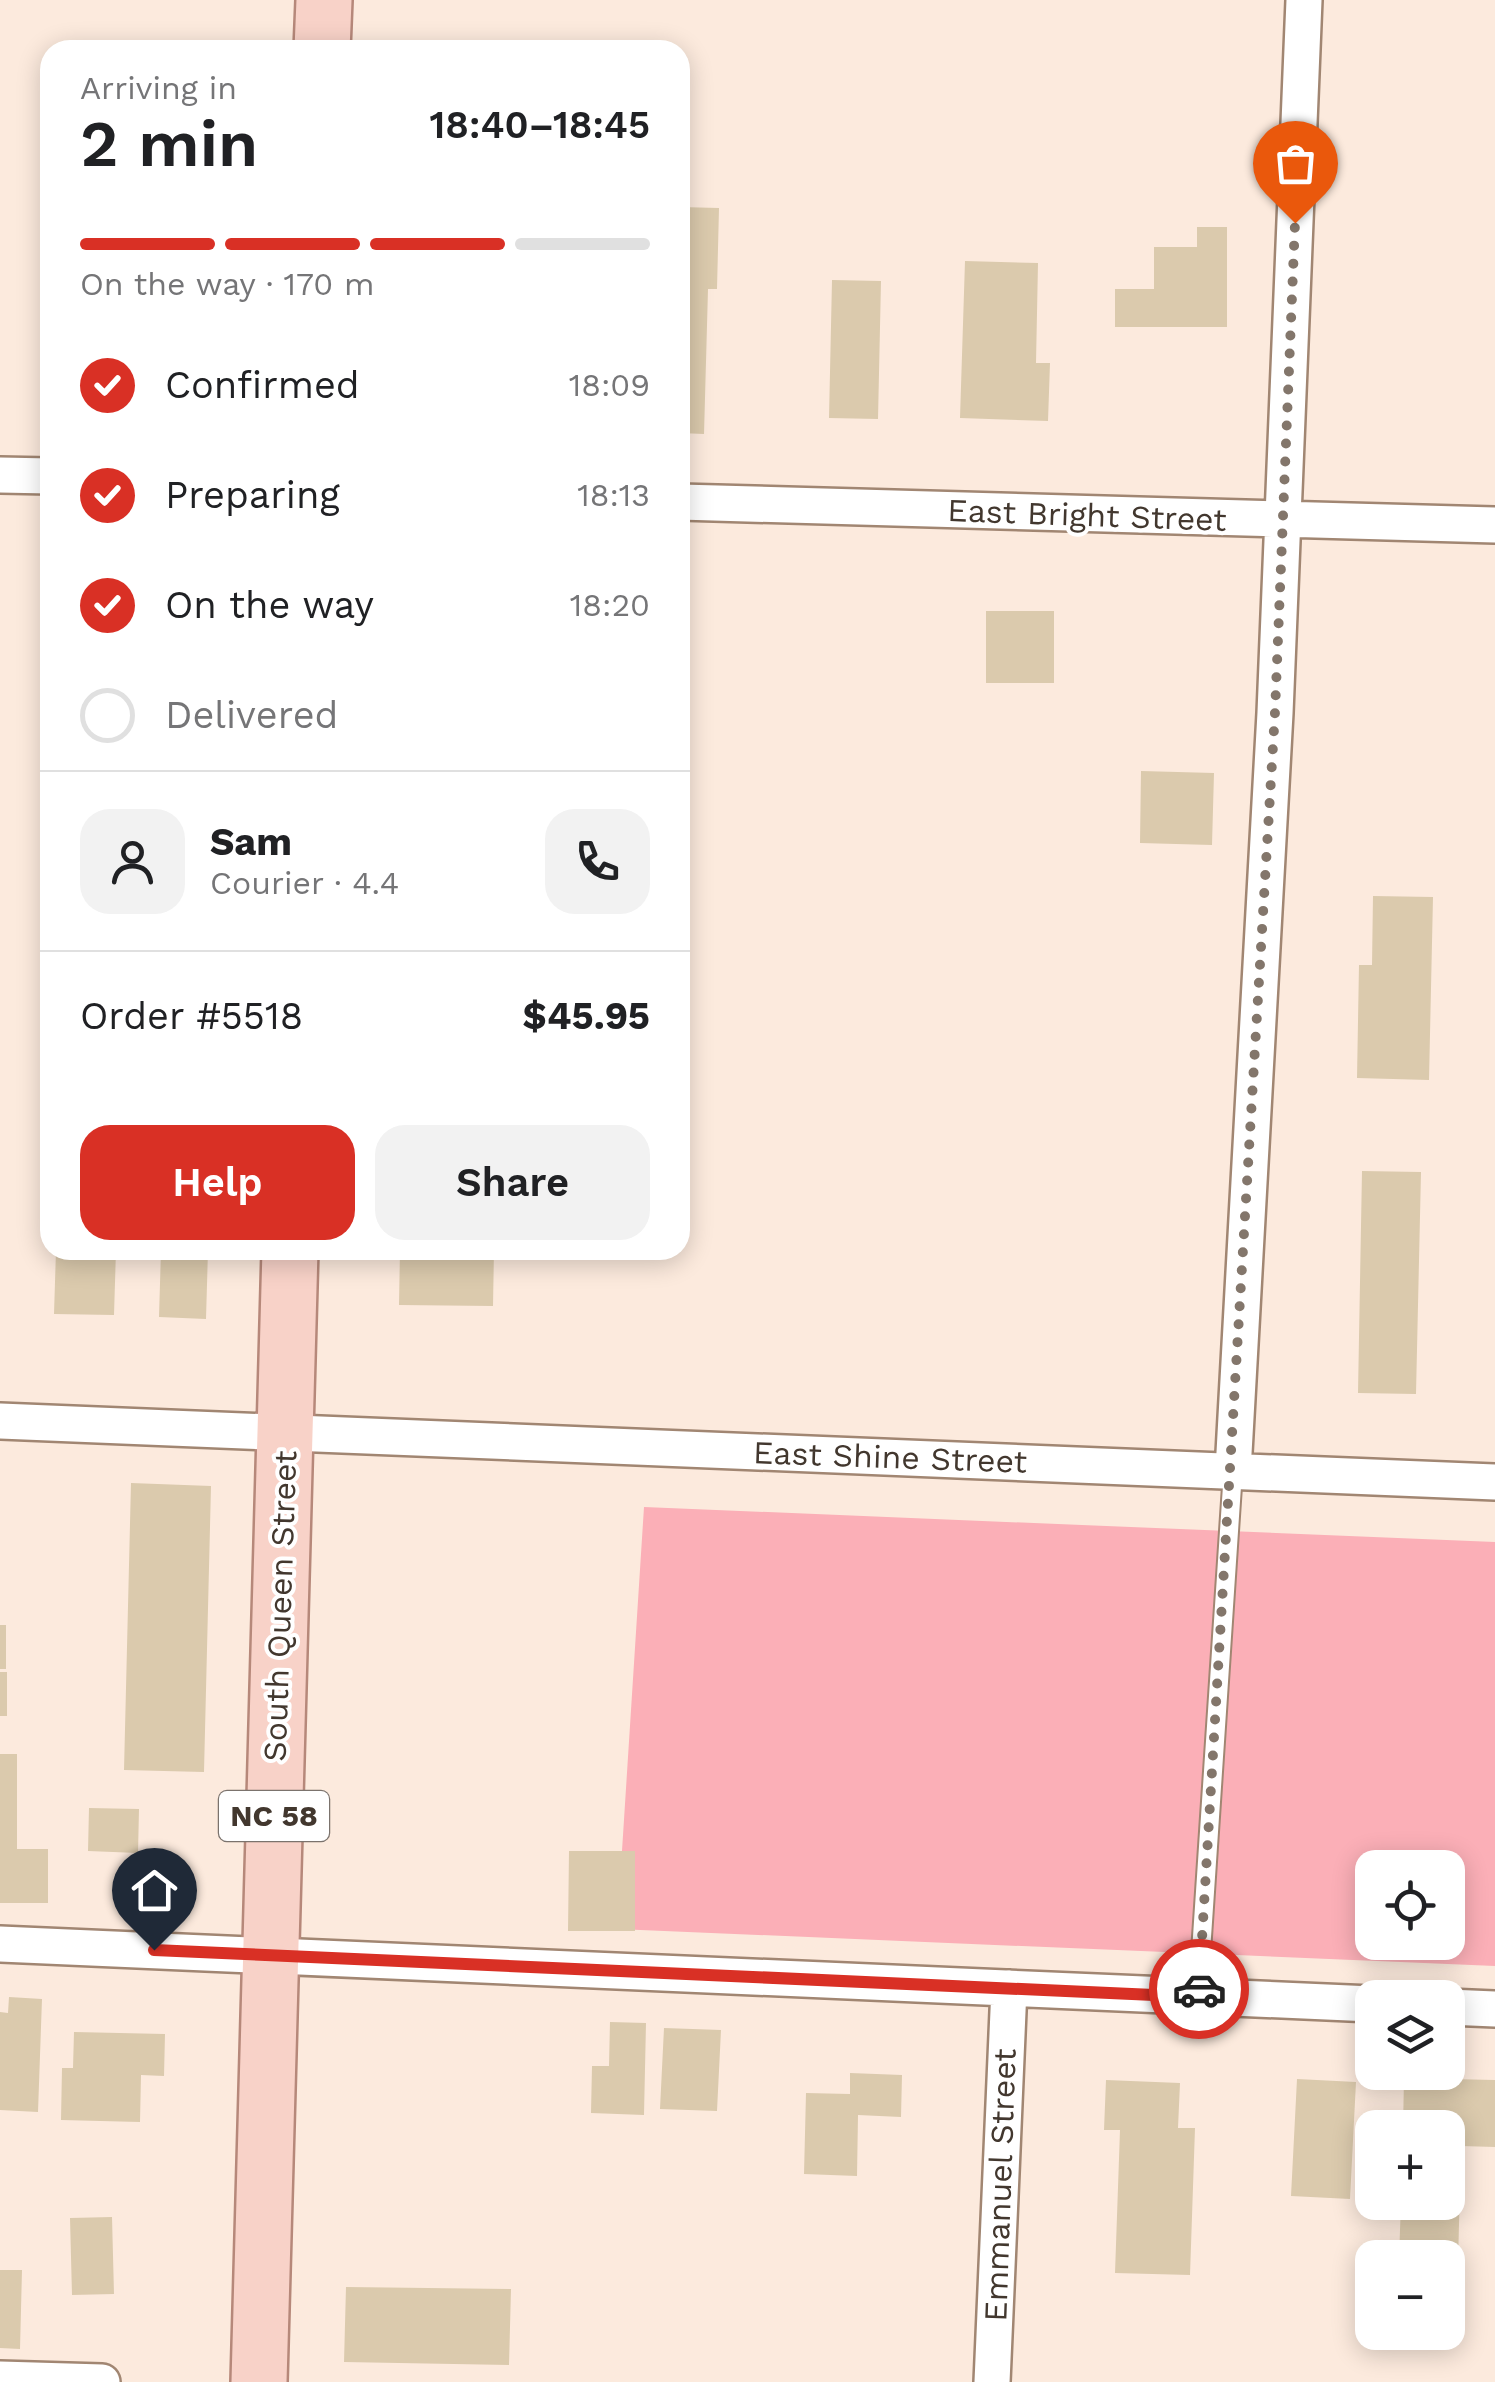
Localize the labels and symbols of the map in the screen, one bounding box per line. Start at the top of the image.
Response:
pin [1253,121,1338,224]
street label: East Bright Street [947,491,1227,539]
street label: East Shine Street [752,1433,1028,1481]
street label: South Queen Street [256,1450,304,1762]
road number: NC 58 [219,1791,329,1841]
pin [112,1848,197,1951]
courier [1149,1939,1249,2039]
street label: Emmanuel Street [976,2048,1024,2322]

